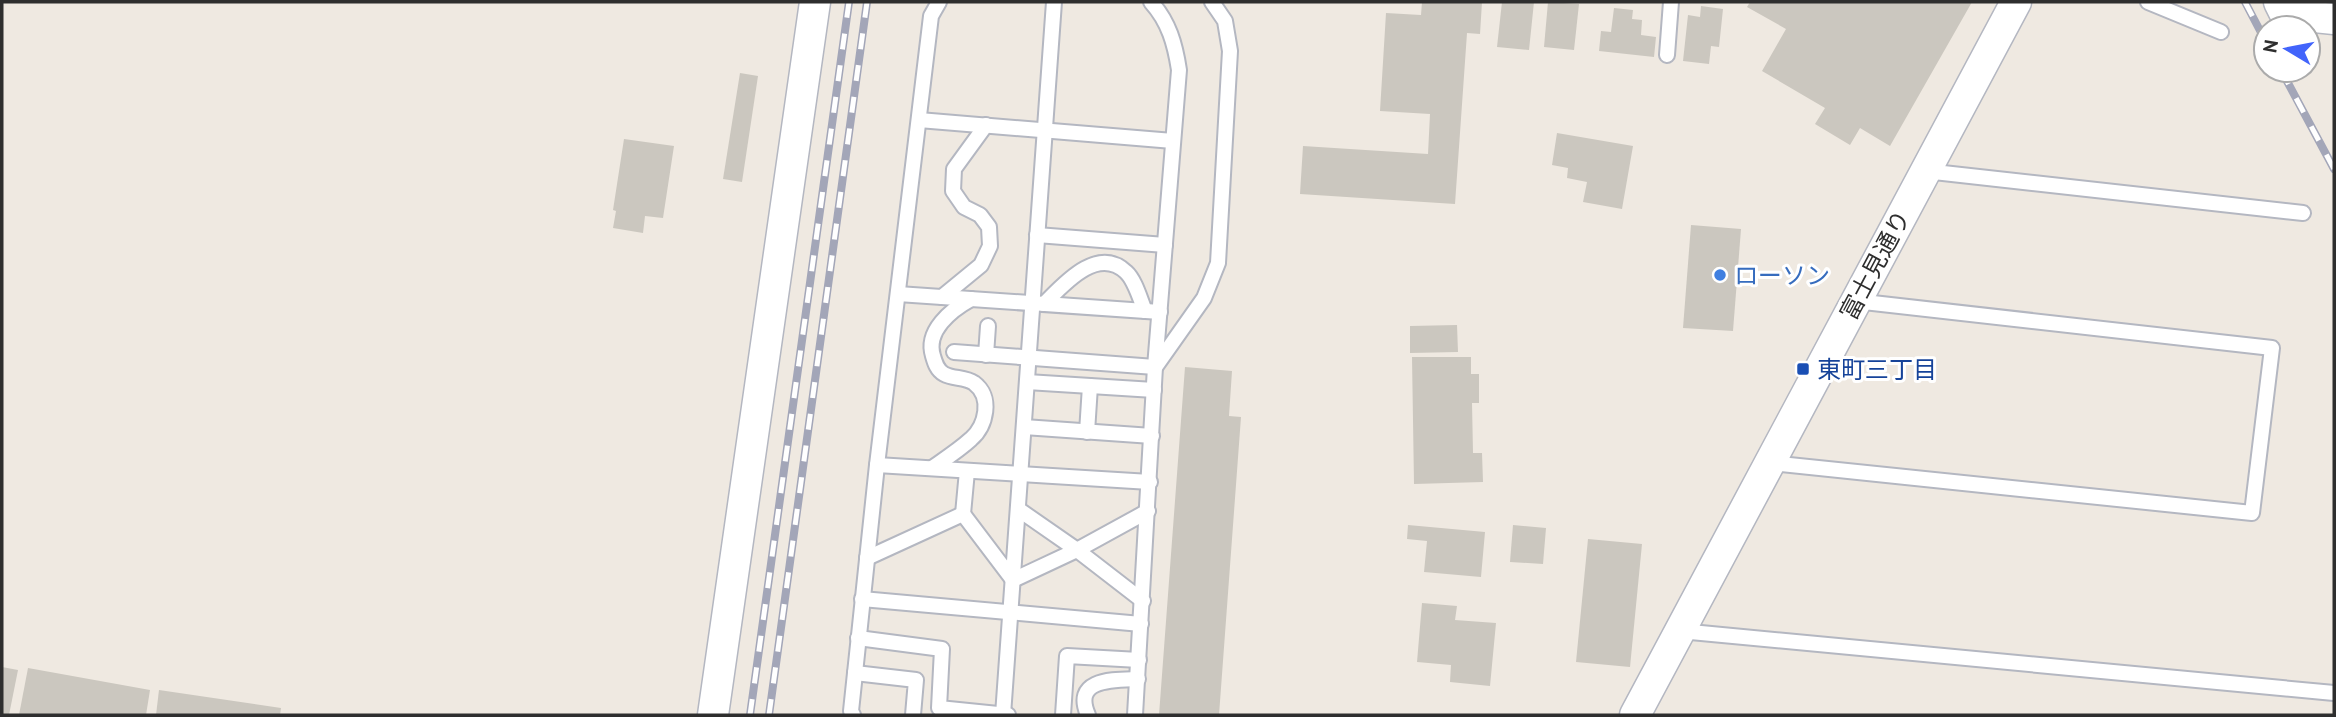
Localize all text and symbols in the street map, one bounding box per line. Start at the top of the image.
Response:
north arrow [2252,14,2322,84]
text: N [2257,38,2283,54]
street label: 富士見通り [1833,205,1917,325]
place label: ローソン [1734,260,1830,291]
marker: ローソン [1712,267,1728,283]
place label: 東町三丁目 [1817,354,1937,385]
marker: 東町三丁目 [1795,361,1811,377]

